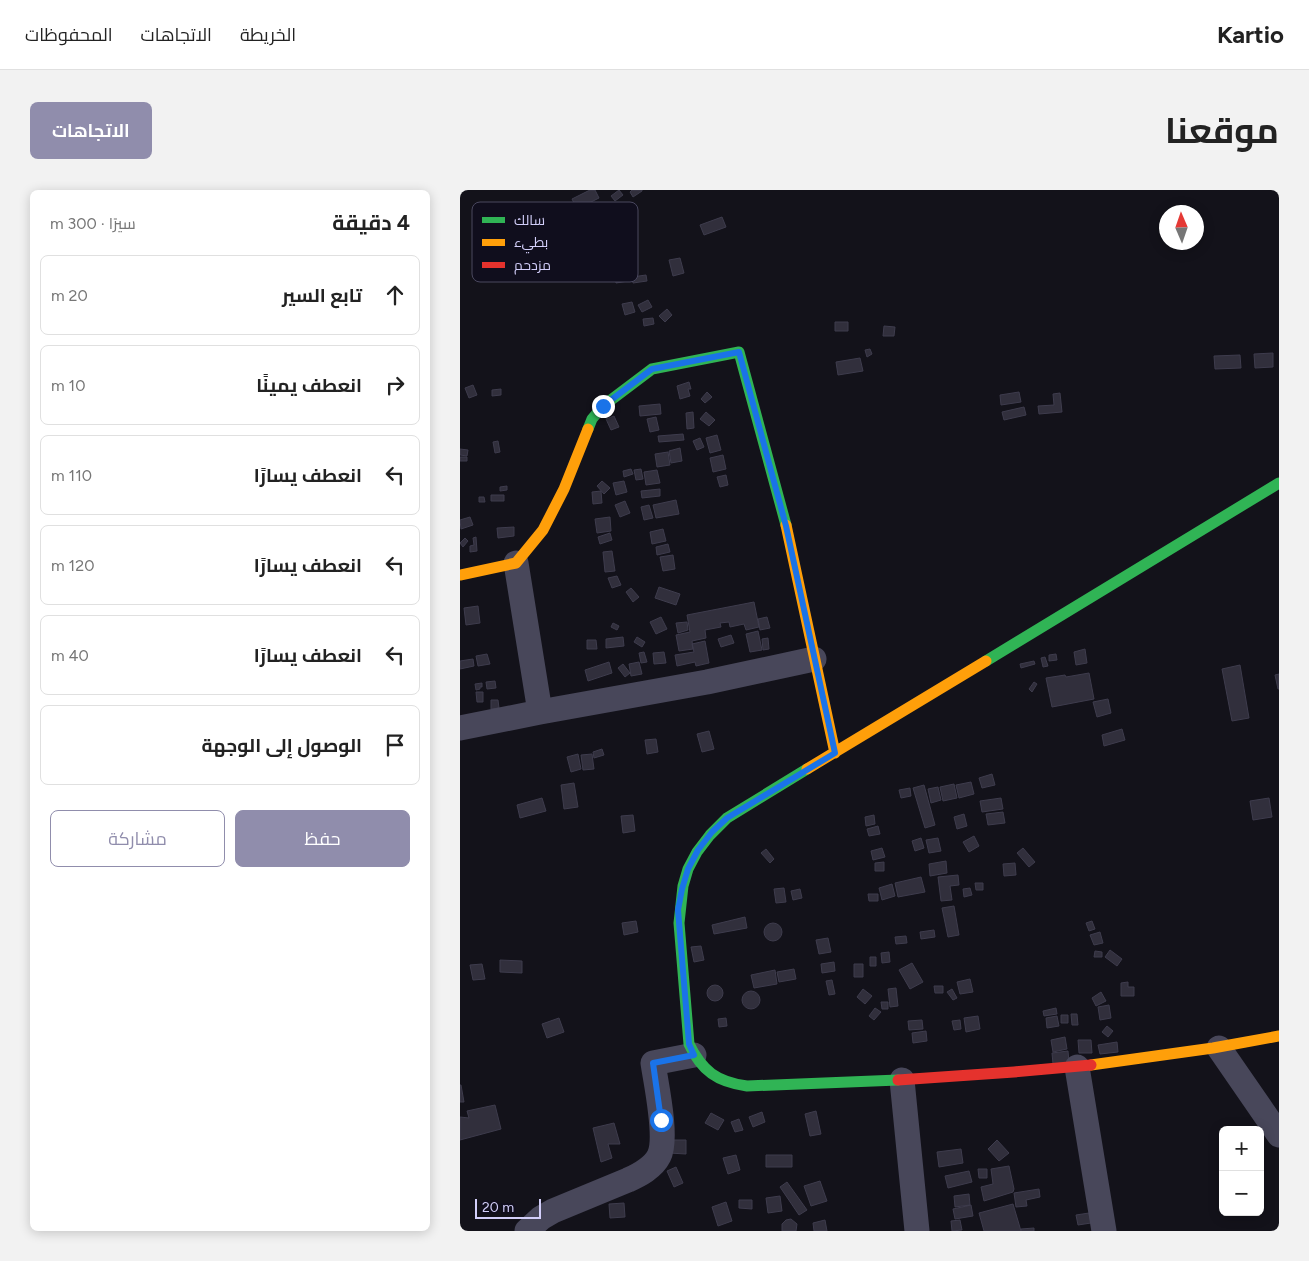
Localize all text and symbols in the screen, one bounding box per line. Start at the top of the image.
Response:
text: Kartio [1217,20,1284,49]
text: المحفوظات [25,24,113,46]
text: الاتجاهات [141,24,212,46]
text: الخريطة [240,24,296,46]
button: الاتجاهات [30,102,152,159]
text: موقعنا [1165,110,1279,152]
legend [472,202,638,282]
north arrow [1159,205,1204,250]
text: 4 دقيقة [332,210,410,235]
text: سالك [514,212,545,229]
text: سيرًا · 300 m [50,214,136,233]
text: بطيء [514,234,548,254]
text: مزدحم [514,257,551,275]
icon: ahead [381,281,409,309]
text: تابع السير [282,284,362,307]
text: 20 m [51,286,88,305]
icon: right [381,371,409,399]
text: انعطف يمينًا [256,374,362,397]
text: 10 m [51,376,85,395]
route end [592,395,615,418]
icon: left [381,461,409,489]
text: انعطف يسارًا [254,464,362,487]
text: 110 m [51,466,92,485]
icon: left [381,551,409,579]
text: انعطف يسارًا [254,554,362,577]
text: 120 m [51,556,94,575]
icon: left [381,641,409,669]
text: انعطف يسارًا [254,644,362,667]
text: 40 m [51,646,89,665]
icon: arrive [381,731,409,759]
text: الوصول إلى الوجهة [202,734,362,757]
button: مشاركة [50,810,225,867]
button: حفظ [235,810,410,867]
route start [650,1109,673,1132]
map controls [1219,1126,1264,1216]
button: + [1219,1126,1264,1171]
button: − [1219,1171,1264,1216]
scale bar [475,1196,541,1219]
text: 20 m [482,1199,514,1216]

